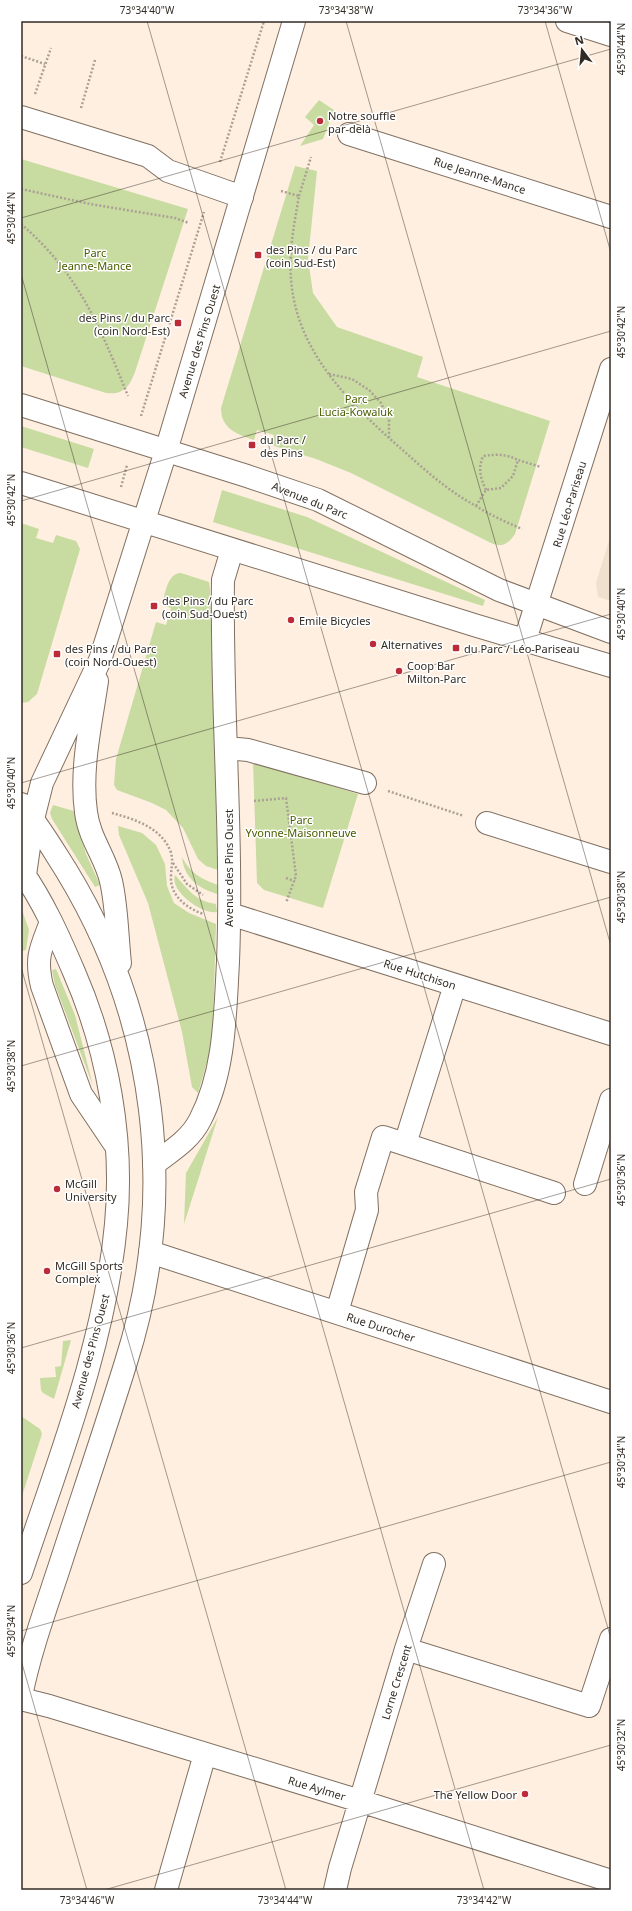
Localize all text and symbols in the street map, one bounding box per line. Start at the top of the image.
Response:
text: 73°34'40"W [120,3,175,17]
text: 73°34'38"W [319,3,374,17]
text: 73°34'36"W [518,3,573,17]
text: 45°30'44"N [614,23,628,75]
north arrow [562,30,602,70]
text: N [573,31,585,48]
place label: Notre souffle par-delà [328,108,396,136]
marker: Notre souffle par-delà [315,116,325,126]
street label: Rue Jeanne-Mance [432,153,528,197]
text: 45°30'44"N [4,192,18,244]
place label: des Pins / du Parc (coin Sud-Est) [266,242,357,270]
park label: Parc Jeanne-Mance [57,245,132,273]
marker: des Pins / du Parc (coin Sud-Est) [253,250,263,260]
street label: Avenue des Pins Ouest [175,282,223,400]
text: 45°30'42"N [614,306,628,358]
place label: des Pins / du Parc (coin Nord-Est) [79,310,170,338]
marker: des Pins / du Parc (coin Nord-Est) [173,318,183,328]
park label: Parc Lucia-Kowaluk [319,391,393,419]
place label: du Parc / des Pins [260,432,306,460]
marker: du Parc / des Pins [247,440,257,450]
street label: Rue Léo-Pariseau [549,459,589,549]
text: 45°30'42"N [4,474,18,526]
street label: Avenue du Parc [270,478,350,522]
text: 45°30'40"N [614,588,628,640]
place label: des Pins / du Parc (coin Sud-Ouest) [162,593,253,621]
marker: des Pins / du Parc (coin Sud-Ouest) [149,601,159,611]
place label: Emile Bicycles [299,613,371,628]
marker: Emile Bicycles [286,615,296,625]
place label: Alternatives [381,637,442,652]
marker: Alternatives [368,639,378,649]
place label: des Pins / du Parc (coin Nord-Ouest) [65,641,157,669]
place label: du Parc / Léo-Pariseau [464,641,579,656]
marker: du Parc / Léo-Pariseau [451,643,461,653]
marker: des Pins / du Parc (coin Nord-Ouest) [52,649,62,659]
place label: Coop Bar Milton-Parc [407,658,466,686]
marker: Coop Bar Milton-Parc [394,666,404,676]
text: 45°30'40"N [4,757,18,809]
street label: Avenue des Pins Ouest [221,809,236,927]
park label: Parc Yvonne-Maisonneuve [245,812,357,840]
text: 45°30'38"N [614,871,628,923]
street label: Rue Hutchison [382,955,458,993]
text: 45°30'38"N [4,1040,18,1092]
text: 45°30'36"N [614,1154,628,1206]
place label: McGill University [65,1176,117,1204]
marker: McGill University [52,1184,62,1194]
place label: McGill Sports Complex [55,1258,123,1286]
marker: McGill Sports Complex [42,1266,52,1276]
street label: Avenue des Pins Ouest [68,1292,112,1410]
street label: Rue Durocher [345,1309,418,1345]
text: 45°30'36"N [4,1322,18,1374]
text: 45°30'34"N [614,1436,628,1488]
text: 45°30'34"N [4,1605,18,1657]
street label: Lorne Crescent [377,1643,415,1721]
text: 45°30'32"N [614,1719,628,1771]
street label: Rue Aylmer [286,1772,348,1804]
place label: The Yellow Door [434,1787,517,1802]
marker: The Yellow Door [520,1789,530,1799]
text: 73°34'46"W [60,1893,115,1907]
text: 73°34'44"W [258,1893,313,1907]
text: 73°34'42"W [457,1893,512,1907]

